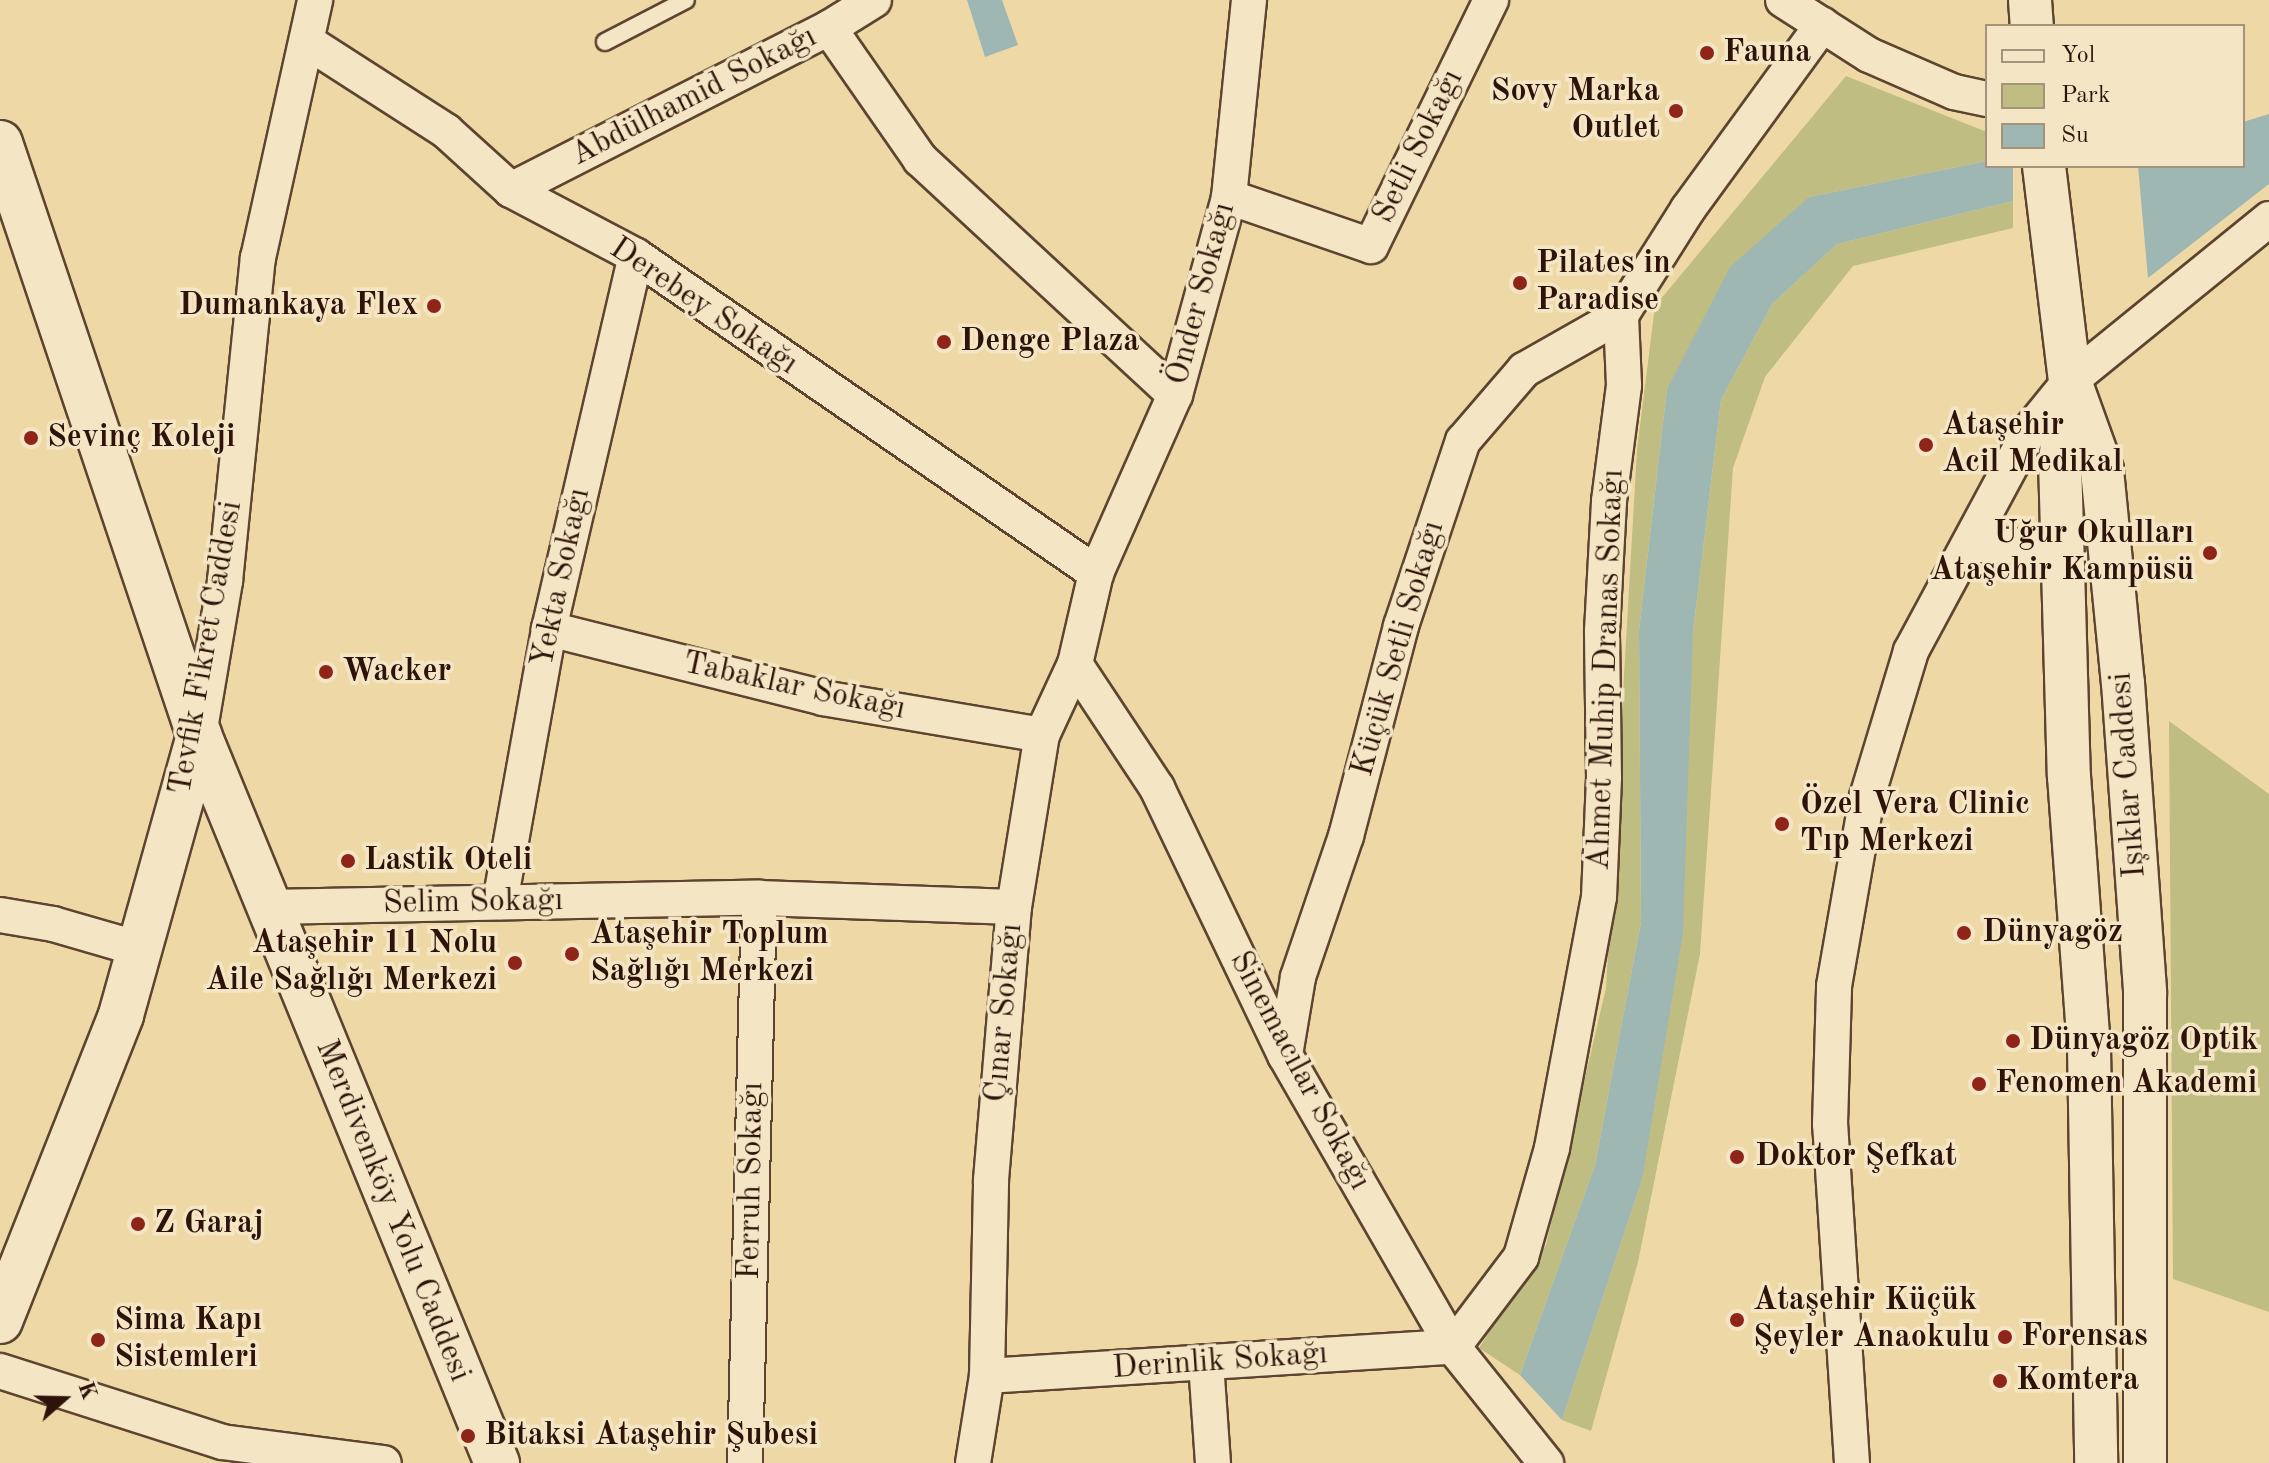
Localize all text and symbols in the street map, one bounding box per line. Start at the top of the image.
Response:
street label: Abdülhamid Sokağı [565,19,823,175]
legend [1985,24,2245,168]
place label: Fauna [1723,34,1811,72]
marker: Fauna [1698,44,1716,62]
text: Yol [2061,44,2095,68]
street label: Setli Sokağı [1365,64,1473,230]
place label: Sovy Marka Outlet [1491,74,1660,149]
text: Park [2061,84,2110,108]
marker: Sovy Marka Outlet [1667,102,1685,120]
text: Su [2061,124,2089,148]
street label: Önder Sokağı [1159,199,1245,389]
street label: Derebey Sokağı [602,230,804,384]
place label: Pilates in Paradise [1536,246,1671,321]
marker: Pilates in Paradise [1511,274,1529,292]
place label: Dumankaya Flex [179,287,418,325]
marker: Dumankaya Flex [425,297,443,315]
place label: Denge Plaza [960,323,1139,361]
marker: Denge Plaza [935,333,953,351]
place label: Ataşehir Acil Medikal [1942,408,2123,483]
place label: Sevinç Koleji [47,419,236,457]
marker: Sevinç Koleji [22,429,40,447]
marker: Ataşehir Acil Medikal [1917,436,1935,454]
street label: Ahmet Muhip Dranas Sokağı [1581,469,1633,871]
street label: Yekta Sokağı [524,485,600,671]
street label: Tevfik Fikret Caddesi [162,498,252,798]
place label: Uğur Okulları Ataşehir Kampüsü [1930,516,2194,591]
street label: Küçük Setli Sokağı [1344,517,1454,781]
marker: Uğur Okulları Ataşehir Kampüsü [2201,544,2219,562]
street label: Tabaklar Sokağı [679,645,909,729]
place label: Wacker [342,653,452,691]
marker: Wacker [317,663,335,681]
street label: Işıklar Caddesi [2103,671,2155,879]
place label: Özel Vera Clinic Tıp Merkezi [1800,787,2030,862]
marker: Özel Vera Clinic Tıp Merkezi [1771,813,1793,835]
place label: Lastik Oteli [364,842,532,880]
marker: Lastik Oteli [339,852,357,870]
street label: Selim Sokağı [383,882,563,924]
place label: Dünyagöz [1982,914,2123,952]
place label: Ataşehir Toplum Sağlığı Merkezi [590,917,829,992]
street label: Çınar Sokağı [978,922,1032,1104]
marker: Dünyagöz [1953,922,1975,944]
place label: Ataşehir 11 Nolu Aile Sağlığı Merkezi [205,926,497,1001]
marker: Ataşehir Toplum Sağlığı Merkezi [561,943,583,965]
street label: Sinemacılar Sokağı [1220,945,1378,1197]
marker: Ataşehir 11 Nolu Aile Sağlığı Merkezi [504,952,526,974]
place label: Dünyagöz Optik [2029,1022,2258,1060]
marker: Dünyagöz Optik [2004,1032,2022,1050]
street label: Merdivenköy Yolu Caddesi [306,1034,478,1388]
place label: Fenomen Akademi [1995,1065,2257,1103]
marker: Fenomen Akademi [1970,1075,1988,1093]
street label: Ferruh Sokağı [731,1082,773,1280]
place label: Doktor Şefkat [1755,1138,1957,1176]
marker: Doktor Şefkat [1726,1146,1748,1168]
place label: Z Garaj [154,1205,264,1243]
marker: Z Garaj [129,1215,147,1233]
place label: Ataşehir Küçük Şeyler Anaokulu [1753,1283,1990,1358]
place label: Sima Kapı Sistemleri [114,1303,262,1378]
marker: Ataşehir Küçük Şeyler Anaokulu [1728,1311,1746,1329]
place label: Forensas [2021,1318,2148,1356]
marker: Forensas [1996,1328,2014,1346]
marker: Sima Kapı Sistemleri [89,1331,107,1349]
street label: Derinlik Sokağı [1111,1335,1329,1389]
north arrow [24,1359,104,1439]
place label: Komtera [2016,1362,2139,1400]
marker: Komtera [1991,1372,2009,1390]
text: K [73,1379,100,1403]
place label: Bitaksi Ataşehir Şubesi [484,1417,818,1455]
marker: Bitaksi Ataşehir Şubesi [459,1427,477,1445]

